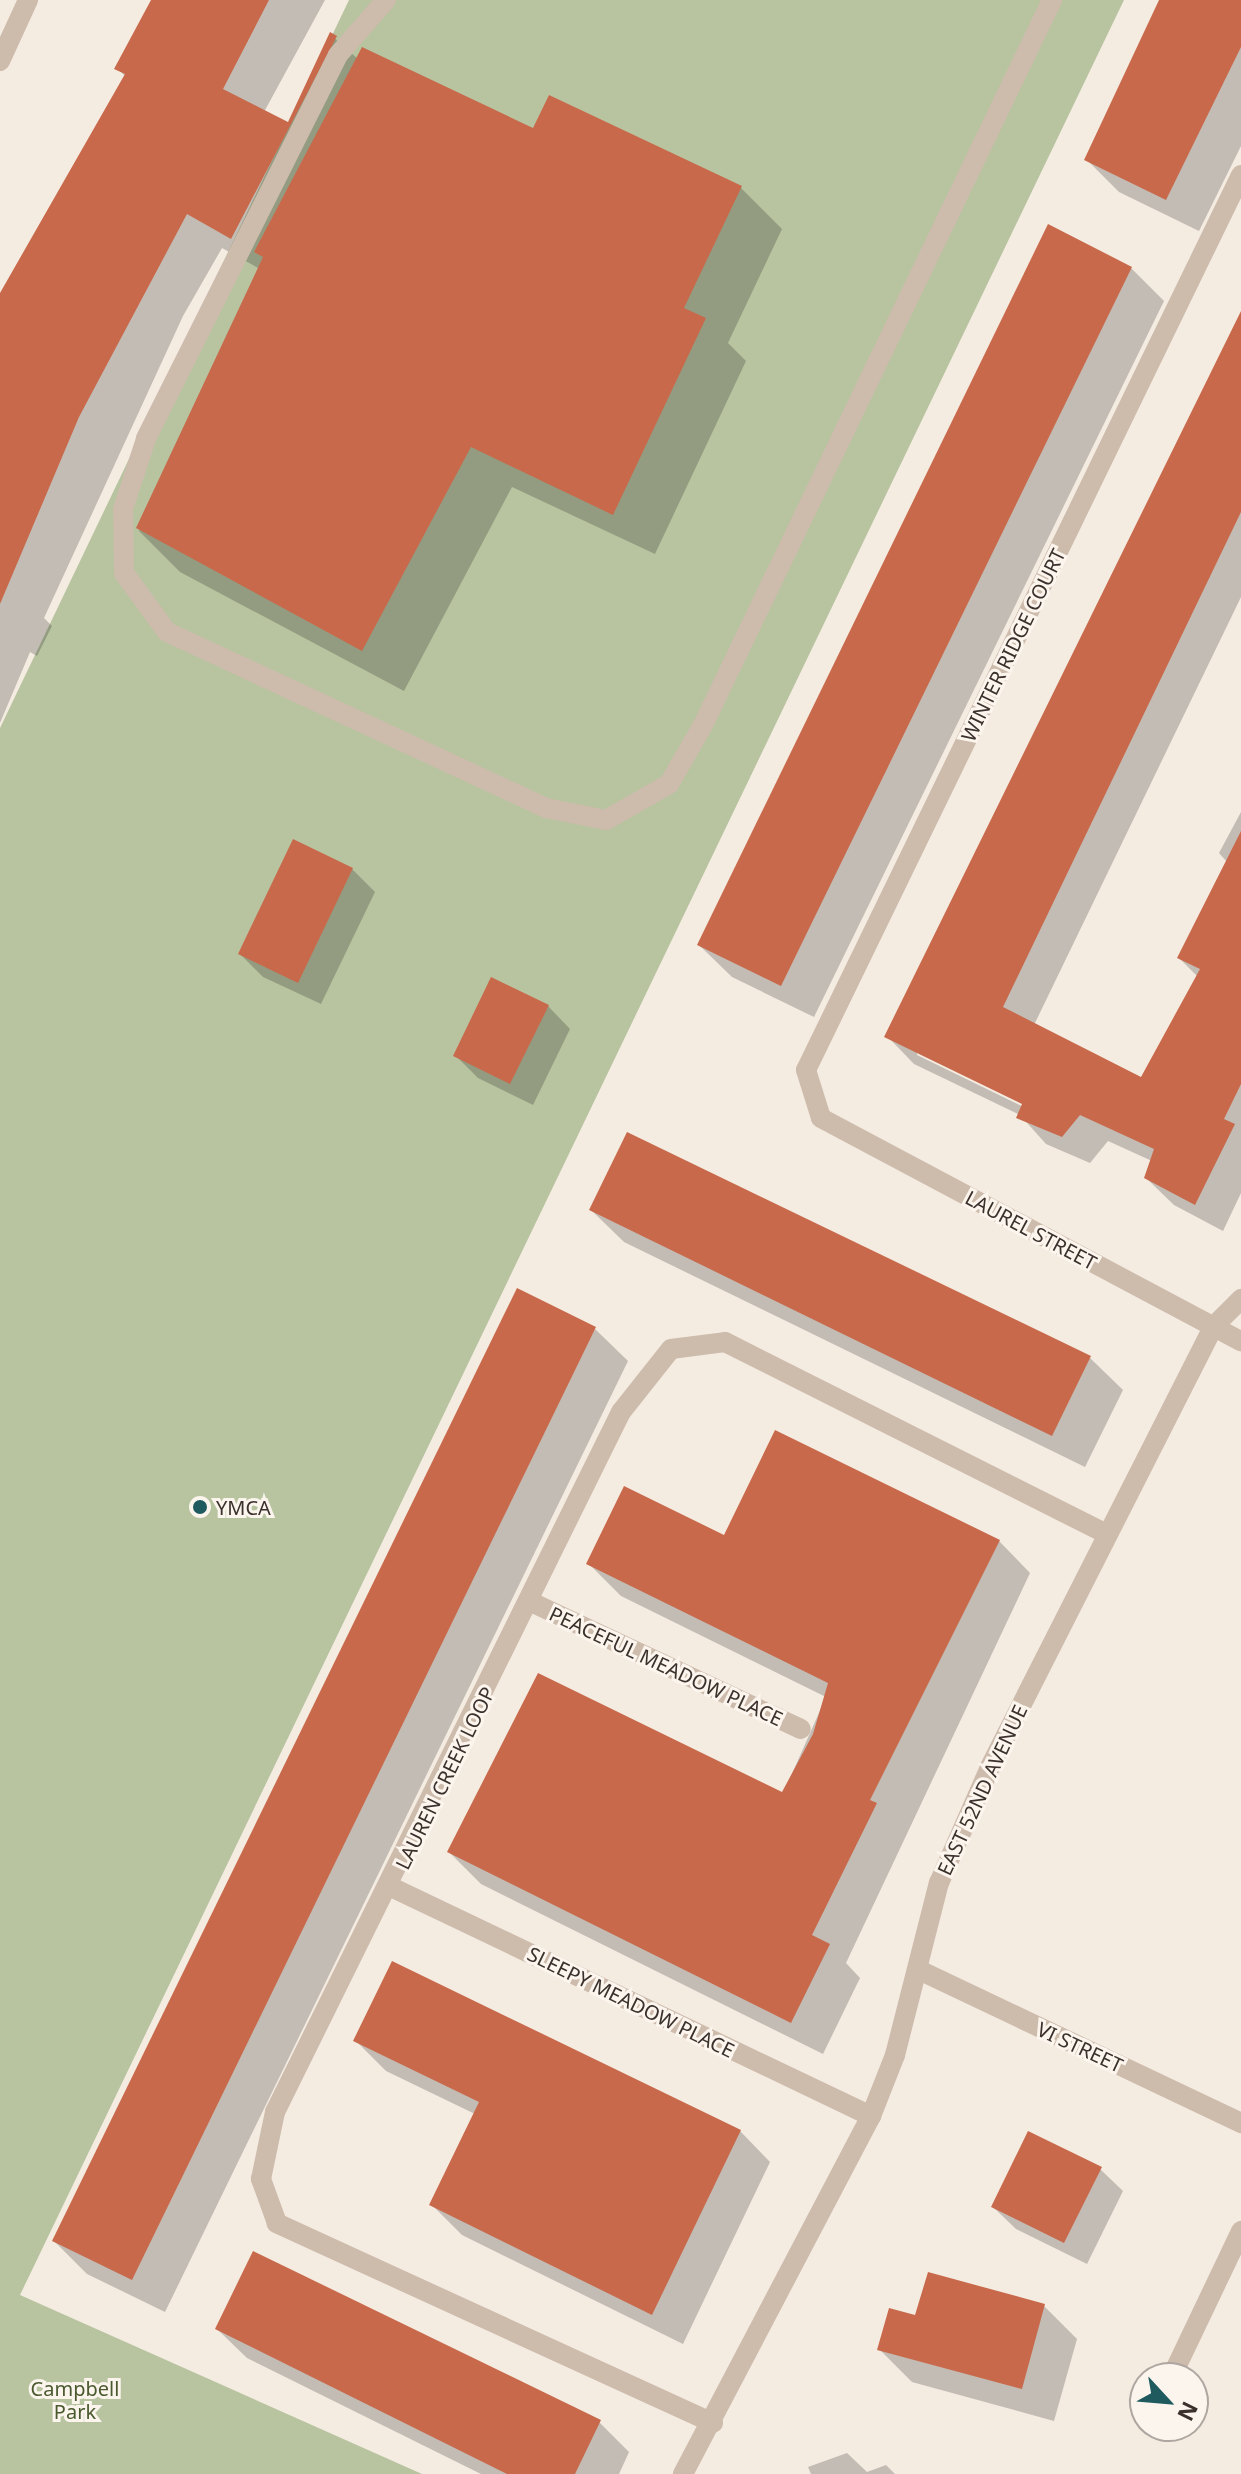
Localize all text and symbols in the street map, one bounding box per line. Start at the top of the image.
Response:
street label: WINTER RIDGE COURT [956,545,1070,745]
street label: LAUREL STREET [961,1185,1101,1275]
place label: YMCA [216,1495,271,1519]
marker: YMCA [191,1498,209,1516]
street label: PEACEFUL MEADOW PLACE [546,1601,786,1731]
street label: LAUREN CREEK LOOP [390,1683,500,1873]
street label: EAST 52ND AVENUE [932,1701,1032,1879]
street label: SLEEPY MEADOW PLACE [524,1941,738,2063]
street label: VI STREET [1033,2017,1127,2077]
north arrow [1129,2362,1209,2442]
park label: Campbell Park [31,2377,119,2424]
text: N [1171,2397,1206,2426]

